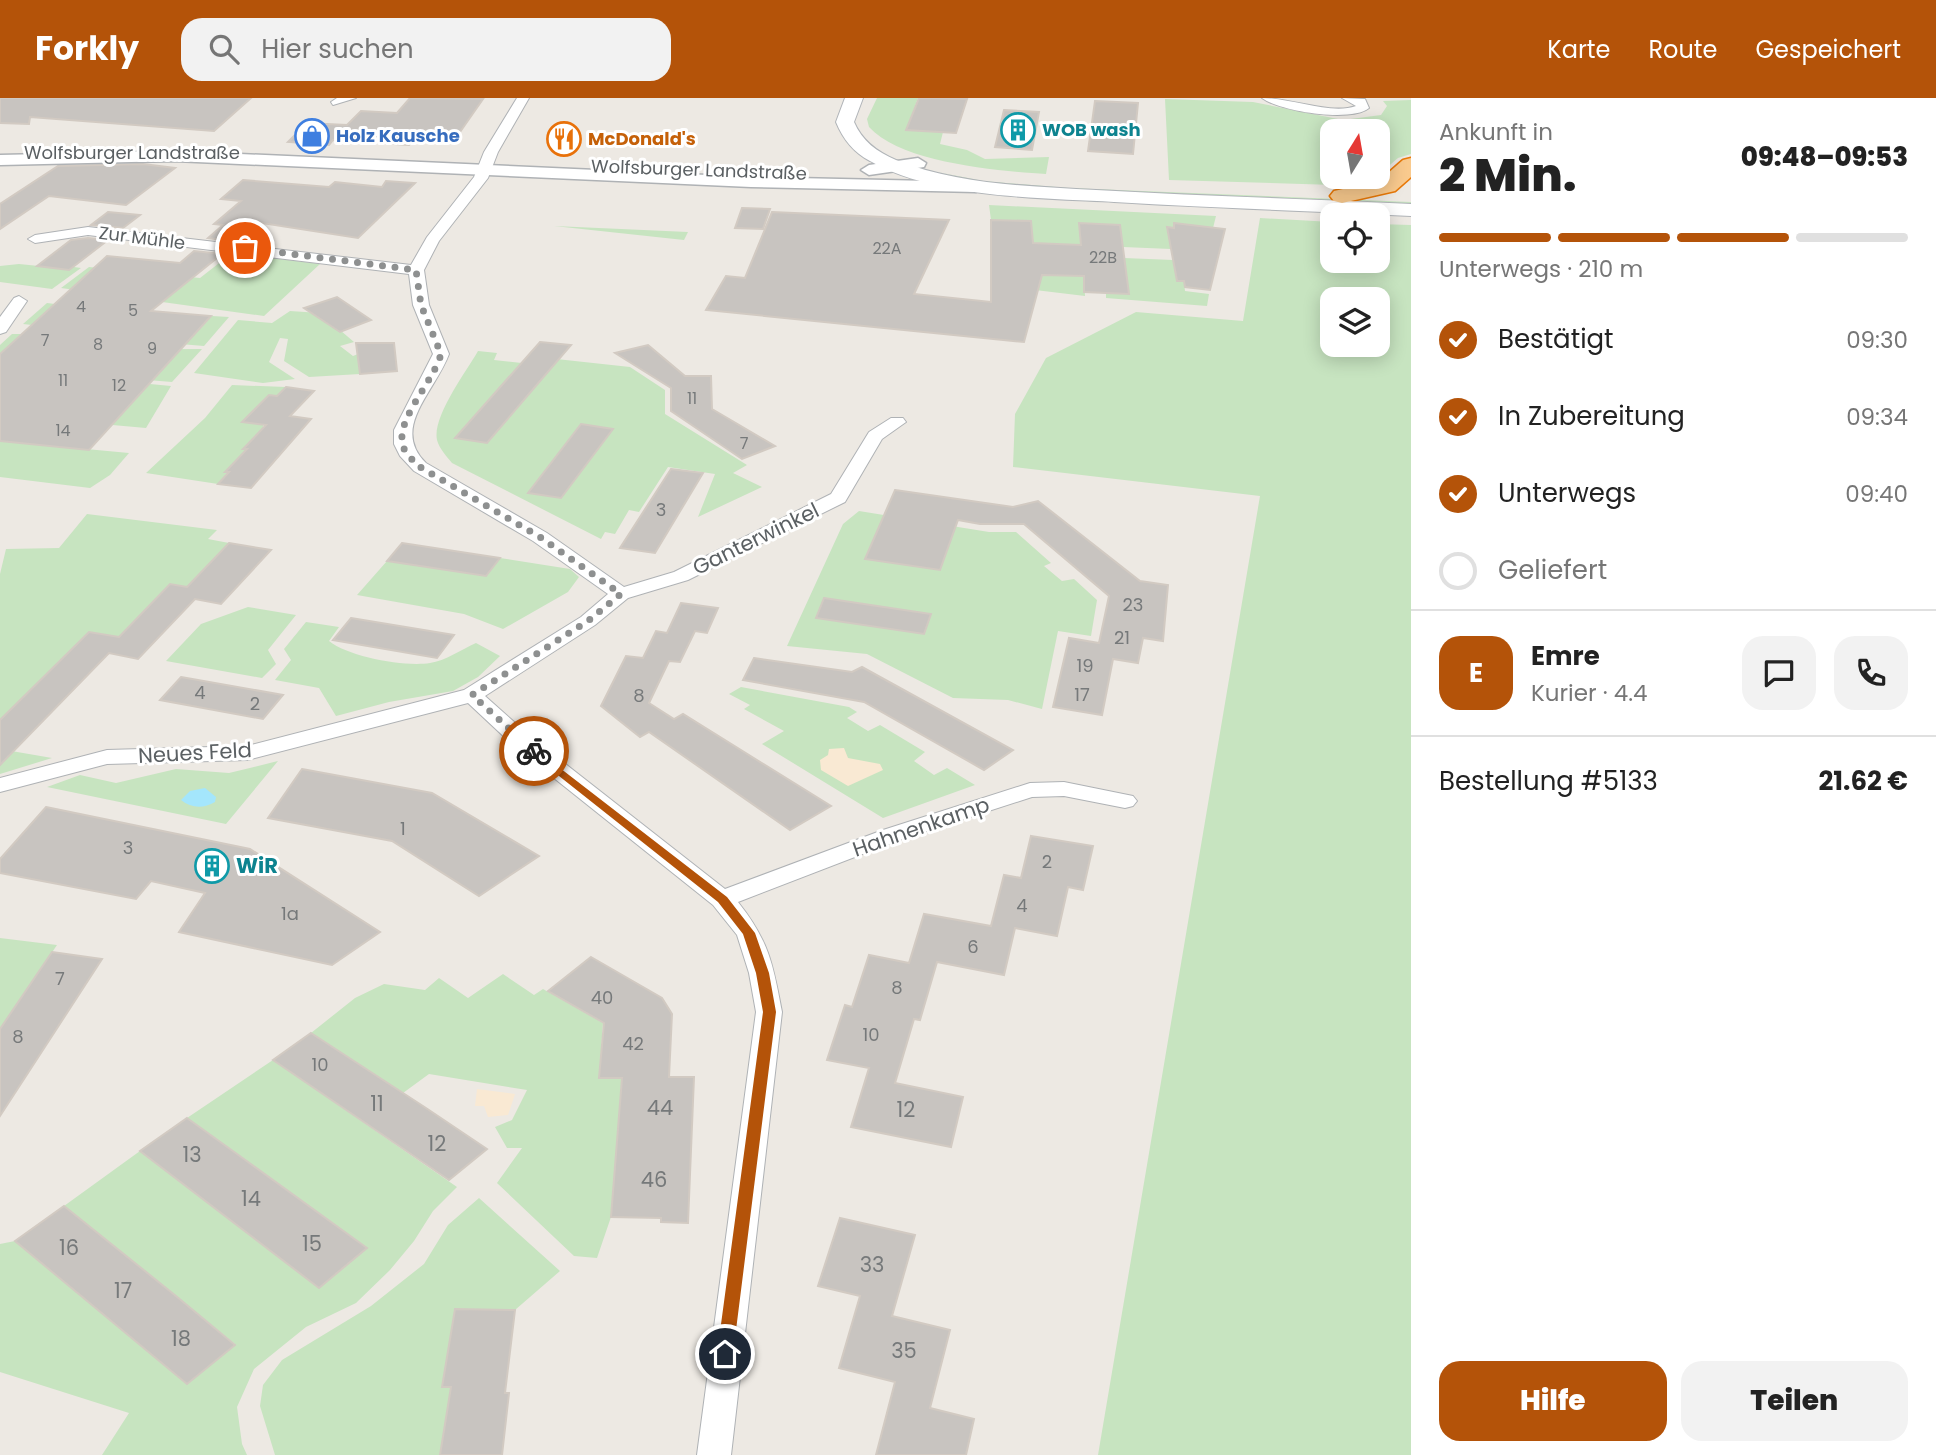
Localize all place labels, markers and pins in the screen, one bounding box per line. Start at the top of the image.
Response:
building icon: WOB wash [999,111,1037,149]
shop icon: Holz Kausche [293,117,331,155]
place label: WOB wash [1042,117,1141,142]
restaurant icon: McDonald's [545,120,583,158]
place label: Holz Kausche [336,123,460,148]
place label: McDonald's [588,126,696,151]
pin [215,218,275,278]
building icon: WiR [193,847,231,885]
place label: WiR [236,851,278,880]
pin [695,1324,755,1384]

